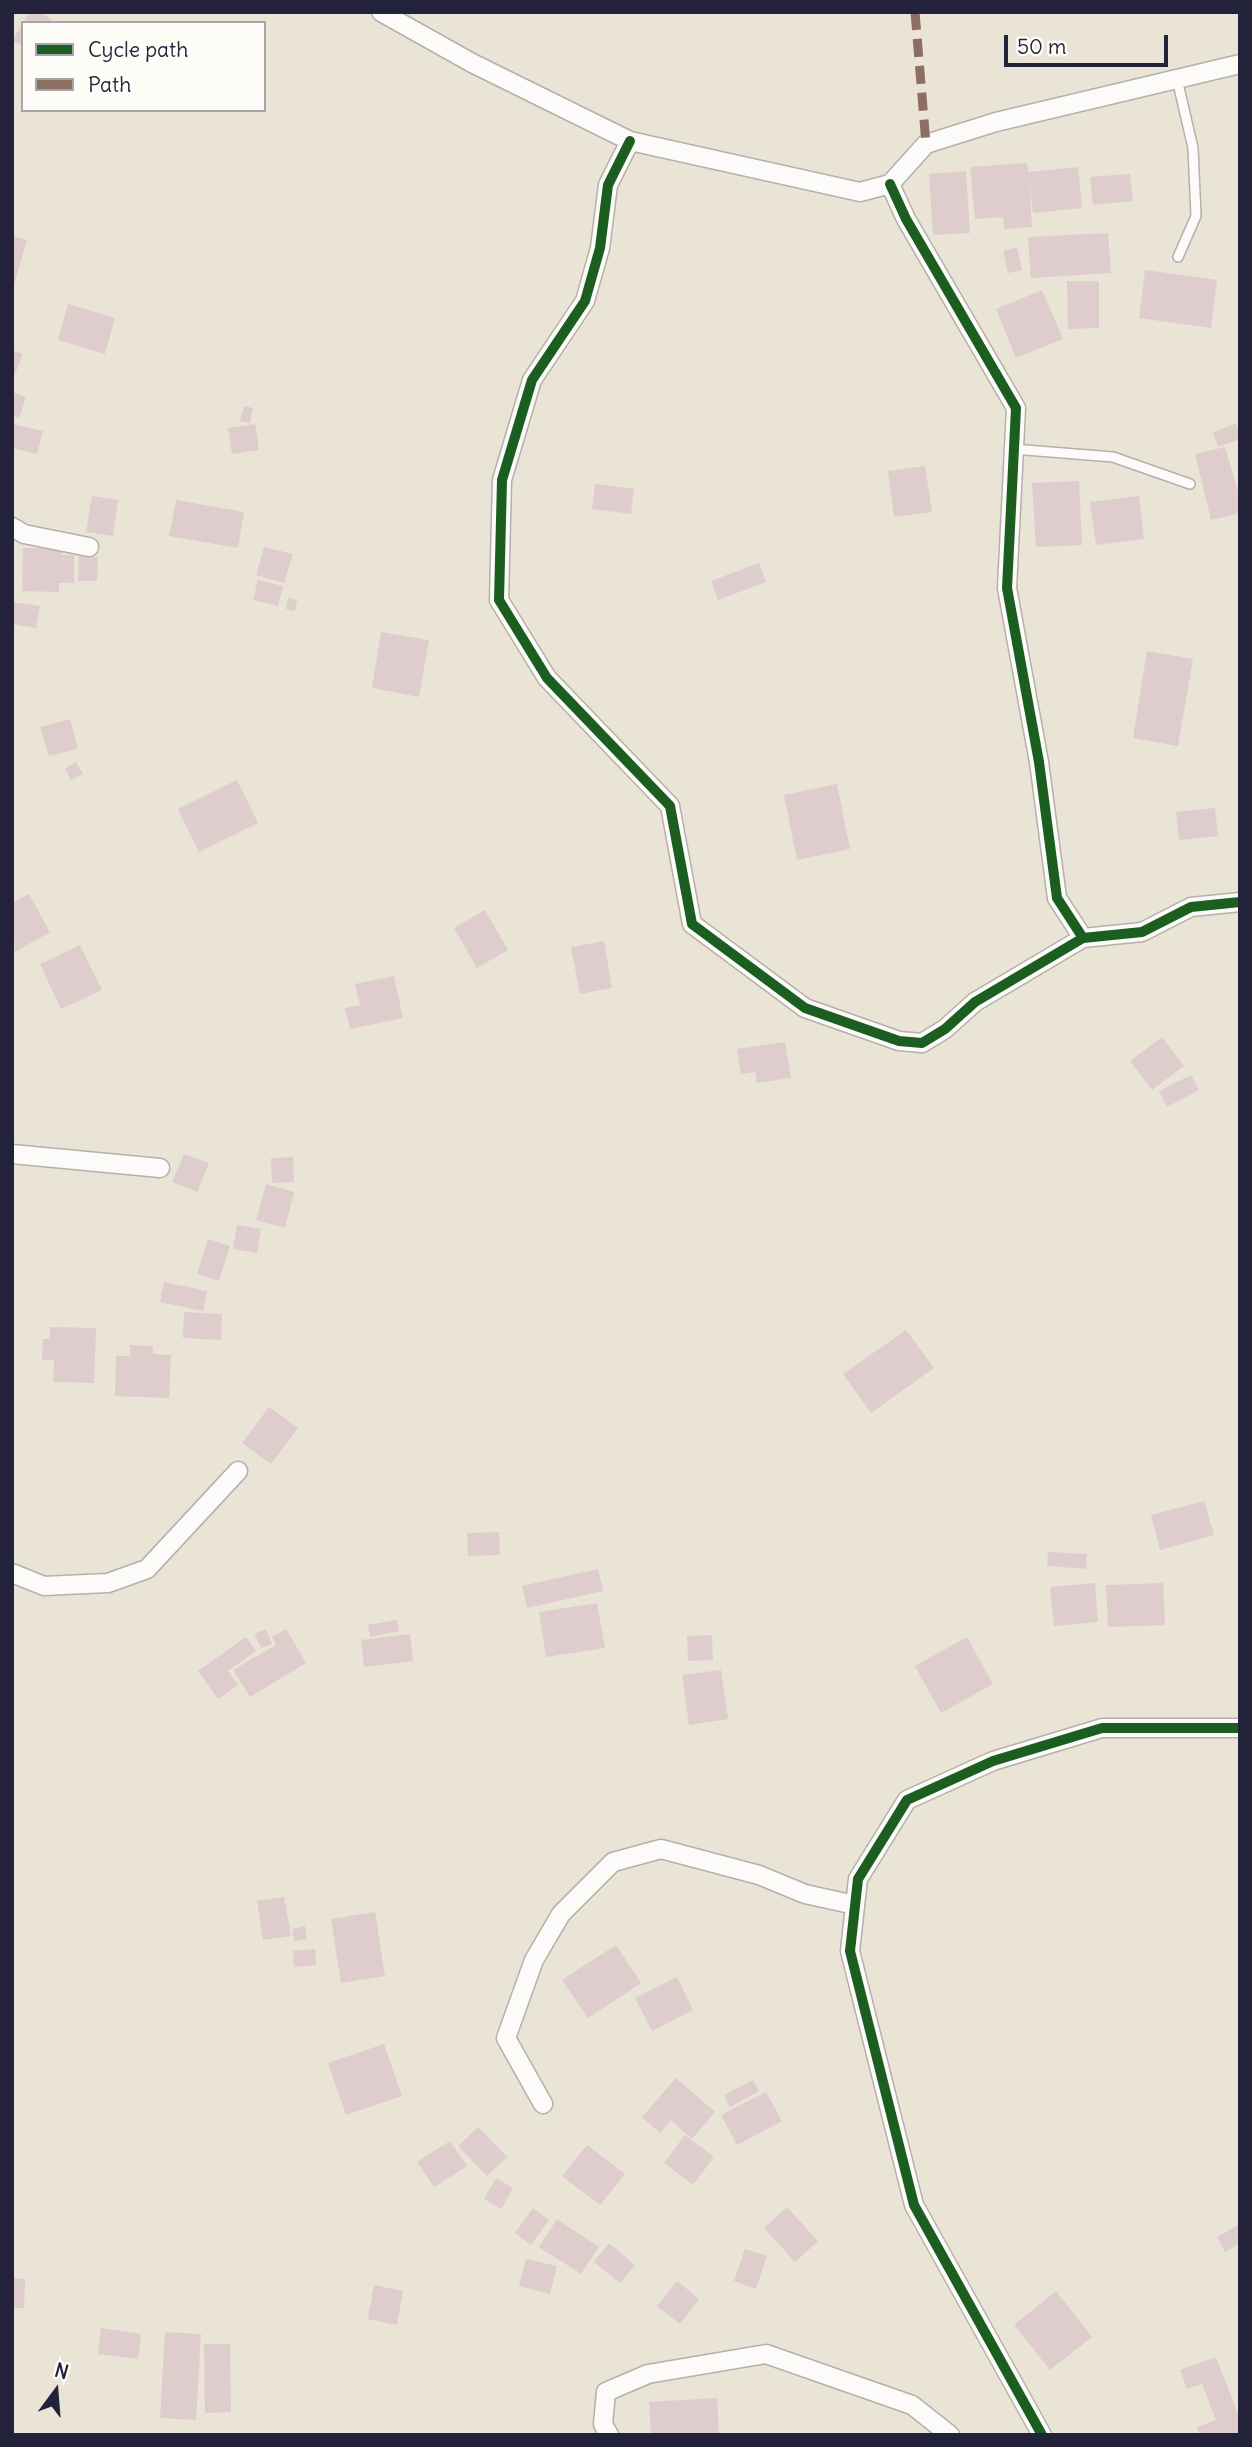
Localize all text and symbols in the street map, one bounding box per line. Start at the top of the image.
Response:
legend [21,21,266,112]
scale bar [1007,21,1172,65]
text: 50 m [1017,33,1066,60]
text: Cycle path [88,36,188,63]
text: Path [88,71,131,98]
north arrow [21,2356,91,2426]
text: N [52,2357,71,2384]

